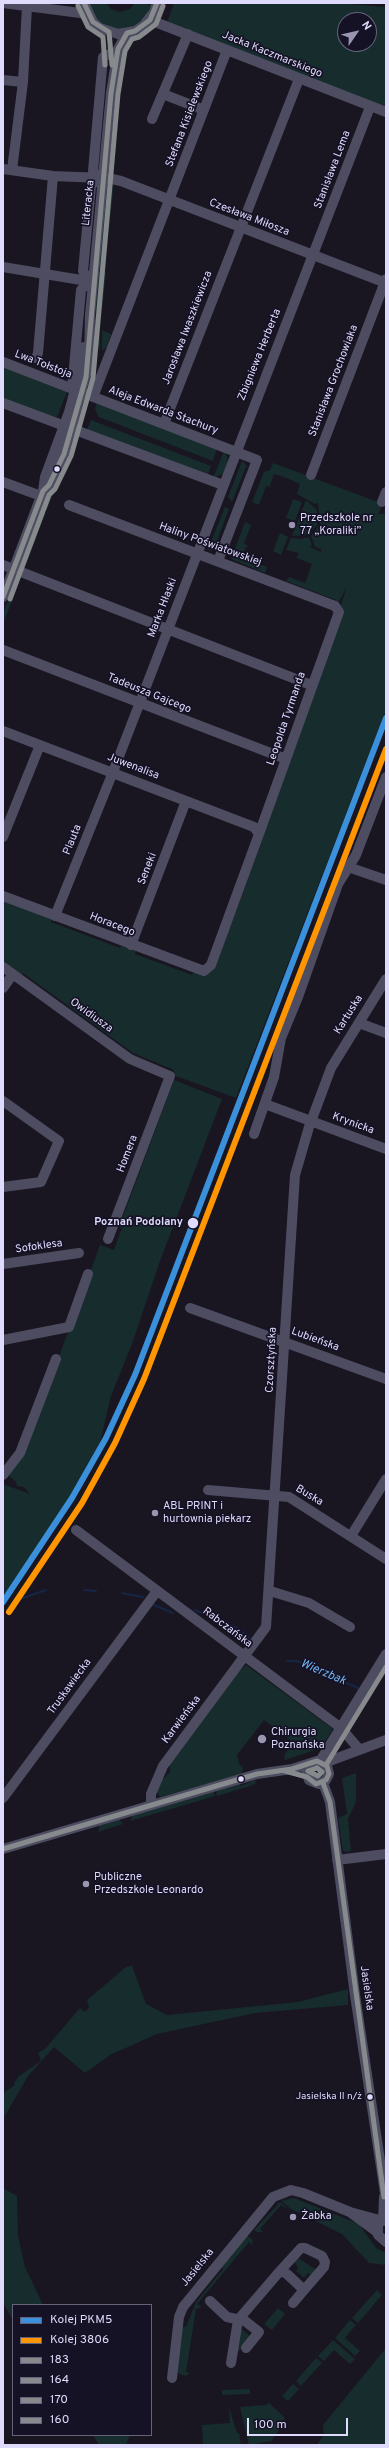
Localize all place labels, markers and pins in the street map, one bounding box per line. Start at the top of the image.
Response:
unlabelled marker [52,464,62,474]
place label: Przedszkole nr 77 „Koraliki” [300,512,373,538]
marker: Przedszkole nr 77 „Koraliki” [287,520,297,530]
place label: Poznań Podolany [94,1216,183,1230]
marker: Poznań Podolany [186,1216,200,1230]
place label: ABL PRINT i hurtownia piekarz [163,1500,251,1526]
marker: ABL PRINT i hurtownia piekarz [150,1508,160,1518]
place label: Chirurgia Poznańska [271,1726,324,1752]
marker: Chirurgia Poznańska [256,1733,268,1745]
unlabelled marker [236,1774,246,1784]
place label: Publiczne Przedszkole Leonardo [94,1871,203,1897]
marker: Publiczne Przedszkole Leonardo [81,1879,91,1889]
place label: Jasielska II n/ż [296,2091,362,2103]
marker: Jasielska II n/ż [365,2092,375,2102]
place label: Żabka [301,2210,331,2224]
marker: Żabka [288,2212,298,2222]

